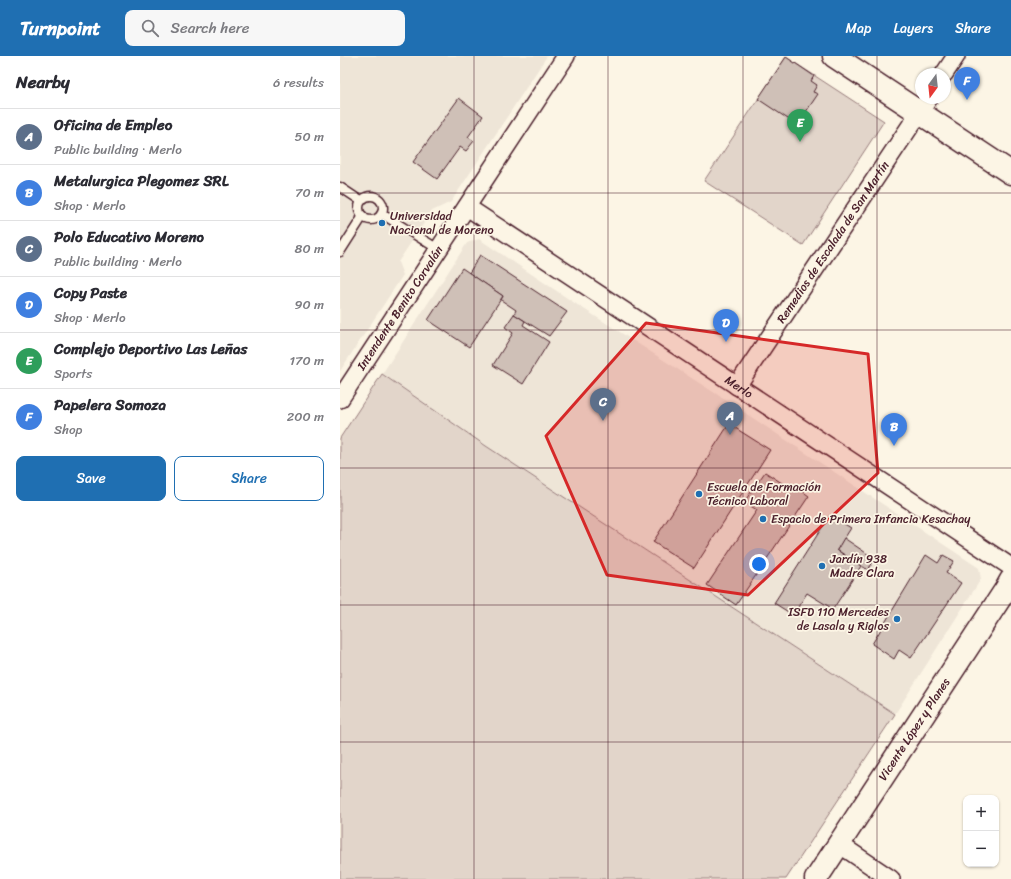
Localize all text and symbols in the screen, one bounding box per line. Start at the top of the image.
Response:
search box [125,10,405,46]
text: Turnpoint [20,12,101,45]
text: Search here [171,15,250,41]
text: Map [846,16,871,41]
text: Layers [893,16,933,41]
text: Share [955,16,991,41]
icon: search [139,17,161,39]
text: Nearby [16,67,70,97]
pin: F [954,67,980,100]
north arrow [915,68,951,104]
text: 6 results [273,71,324,94]
pin: E [787,109,813,142]
text: Oficina de Empleo [54,112,172,138]
text: A [25,125,33,148]
text: 50 m [294,125,324,148]
text: Public building · Merlo [54,138,182,161]
street label: Remedios de Escalada de San Martín [771,156,896,328]
text: Metalurgica Plegomez SRL [54,168,229,194]
text: B [25,181,33,204]
text: 70 m [295,181,324,204]
text: Shop · Merlo [54,194,126,217]
place label: Universidad Nacional de Moreno [390,205,494,241]
marker: Universidad Nacional de Moreno [377,218,387,228]
text: Polo Educativo Moreno [54,224,204,250]
text: C [25,237,33,260]
text: 80 m [295,237,324,260]
street label: Intendente Benito Corvalán [350,241,450,376]
text: Public building · Merlo [54,250,182,273]
text: Copy Paste [54,280,127,306]
text: D [25,293,33,316]
text: 90 m [294,293,324,316]
text: Shop · Merlo [54,306,126,329]
pin: D [713,309,739,342]
text: Complejo Deportivo Las Leñas [54,336,247,362]
text: E [25,349,33,372]
text: 170 m [289,349,324,372]
text: Sports [54,362,92,385]
street label: Merlo [720,369,758,404]
pin: C [590,388,616,421]
text: Papelera Somoza [54,392,166,418]
pin: A [717,402,743,435]
text: F [25,405,33,428]
text: 200 m [287,405,324,428]
pin: B [881,413,907,446]
text: Shop [54,418,82,441]
button: Save [16,456,166,501]
button: Share [174,456,324,501]
place label: Escuela de Formación Técnico Laboral [707,476,821,512]
marker: Escuela de Formación Técnico Laboral [694,489,704,499]
place label: Espacio de Primera Infancia Kesachay [771,508,971,530]
marker: Espacio de Primera Infancia Kesachay [758,514,768,524]
place label: Jardín 938 Madre Clara [829,548,894,584]
your location [749,554,769,574]
marker: Jardín 938 Madre Clara [817,561,827,571]
place label: ISFD 110 Mercedes de Lasala y Riglos [787,601,889,637]
marker: ISFD 110 Mercedes de Lasala y Riglos [892,614,902,624]
street label: Vicente López y Planes [872,673,956,785]
map controls [963,795,999,867]
button: + [963,795,999,831]
button: − [963,831,999,867]

